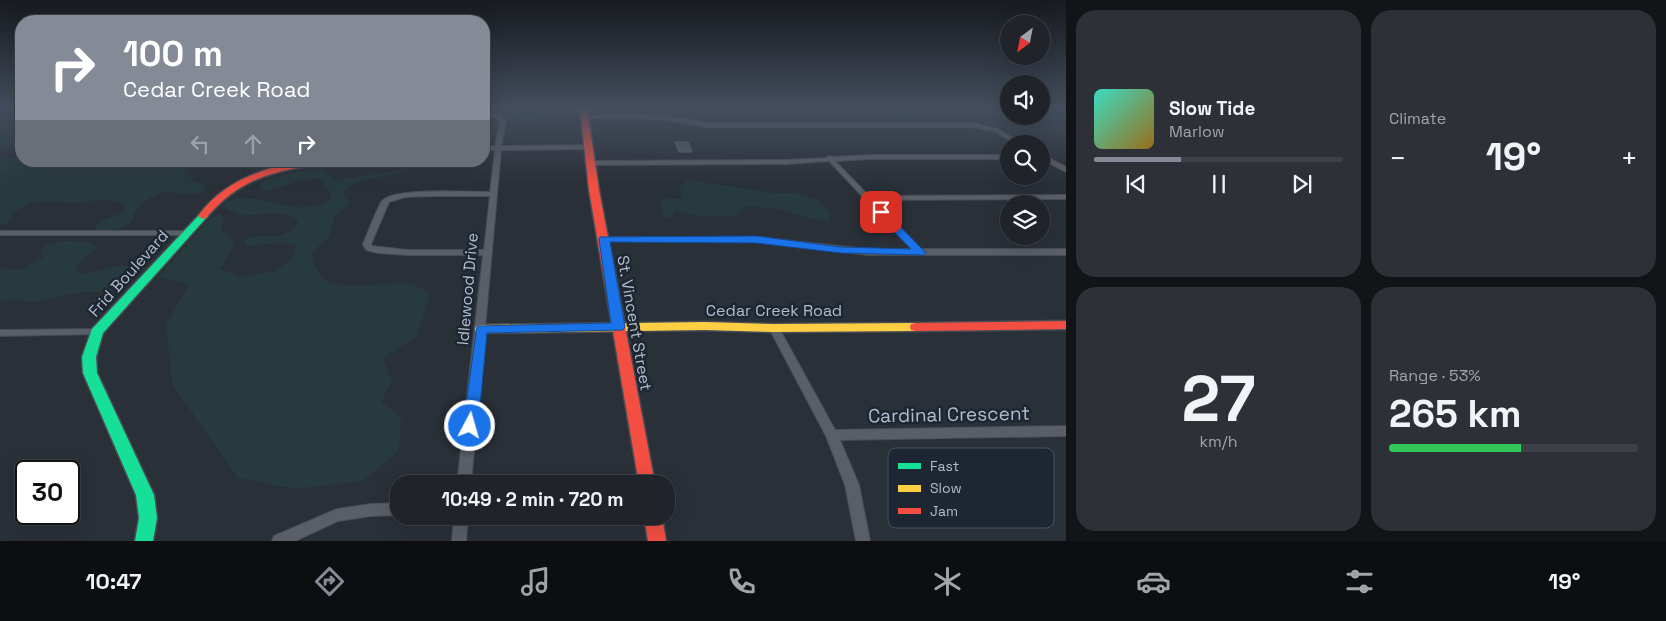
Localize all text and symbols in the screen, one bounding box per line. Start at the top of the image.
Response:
north arrow [1000,15,1050,65]
map controls [1000,15,1050,245]
text: 100 m [123,32,223,76]
icon: right [40,35,105,100]
text: Cedar Creek Road [123,75,310,103]
button: sound [1000,75,1050,125]
text: Slow Tide [1169,96,1255,121]
text: Climate [1389,108,1446,129]
text: Marlow [1169,121,1225,142]
icon: left [186,130,214,158]
icon: ahead [239,130,267,158]
icon: right [292,130,320,158]
text: 19° [1486,133,1541,181]
button: search [1000,135,1050,185]
text: − [1389,140,1406,176]
text: + [1621,140,1638,176]
icon: previous [1122,170,1150,198]
icon: pause [1205,170,1233,198]
icon: next [1288,170,1316,198]
pin [860,191,902,233]
button: layers [1000,195,1050,245]
icon: arrive [867,198,895,226]
street label: Frid Boulevard [84,225,173,321]
street label: Idlewood Drive [452,232,483,346]
street label: St. Vincent Street [612,254,657,392]
street label: Cedar Creek Road [706,300,842,321]
text: 27 [1182,357,1255,440]
text: Range · 53% [1389,365,1481,386]
text: 265 km [1389,390,1521,438]
position arrow [443,399,495,451]
street label: Cardinal Crescent [868,401,1030,428]
text: km/h [1199,431,1238,452]
legend [888,448,1054,528]
text: Fast [930,457,959,475]
speed limit sign: 30 [15,460,80,525]
text: Slow [930,479,962,497]
text: 10:49 · 2 min · 720 m [441,487,624,512]
text: Jam [930,502,958,520]
icon: directions [312,564,347,599]
icon: music [518,564,553,599]
icon: phone [724,564,759,599]
icon: climate [930,564,965,599]
icon: car [1136,564,1171,599]
icon: filters [1342,564,1377,599]
text: 10:47 [85,567,142,595]
text: 19° [1548,567,1581,595]

